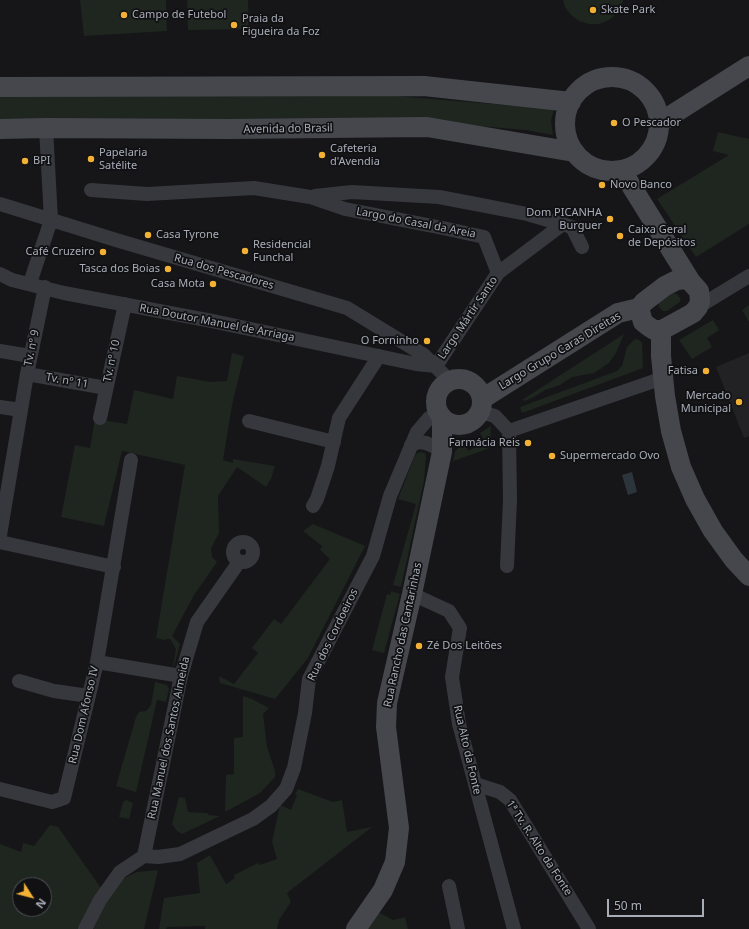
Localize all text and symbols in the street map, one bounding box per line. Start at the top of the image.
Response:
place label: Skate Park [601,3,655,17]
marker: Skate Park [588,5,598,15]
place label: Campo de Futebol [132,8,226,22]
marker: Campo de Futebol [119,10,129,20]
place label: Praia da Figueira da Foz [242,12,320,38]
marker: Praia da Figueira da Foz [229,20,239,30]
place label: O Pescador [622,116,681,130]
marker: O Pescador [609,118,619,128]
street label: Avenida do Brasil [243,122,333,136]
place label: Cafeteria d'Avendia [330,142,380,168]
place label: Papelaria Satélite [99,146,147,172]
marker: Cafeteria d'Avendia [317,150,327,160]
place label: BPI [33,154,51,168]
marker: Papelaria Satélite [86,154,96,164]
marker: BPI [20,156,30,166]
place label: Novo Banco [610,178,672,192]
marker: Novo Banco [597,180,607,190]
street label: Largo do Casal da Areia [355,205,477,241]
place label: Dom PICANHA Burguer [526,206,602,232]
marker: Dom PICANHA Burguer [605,214,615,224]
place label: Caixa Geral de Depósitos [628,223,695,249]
place label: Casa Tyrone [156,228,219,242]
marker: Casa Tyrone [143,230,153,240]
marker: Caixa Geral de Depósitos [615,231,625,241]
place label: Residencial Funchal [253,238,311,264]
place label: Café Cruzeiro [26,245,95,259]
marker: Residencial Funchal [240,246,250,256]
marker: Café Cruzeiro [98,247,108,257]
street label: Rua dos Pescadores [173,251,275,293]
place label: Tasca dos Boias [79,262,160,276]
marker: Tasca dos Boias [163,264,173,274]
street label: Largo Mártir Santo [435,274,501,362]
place label: Casa Mota [151,277,205,291]
marker: Casa Mota [208,279,218,289]
street label: Rua Doutor Manuel de Arriaga [138,301,296,345]
street label: Largo Grupo Caras Direitas [497,309,623,393]
street label: Tv. nº 9 [22,329,42,367]
place label: O Forninho [361,334,419,348]
marker: O Forninho [422,336,432,346]
street label: Tv. nº 10 [101,338,123,384]
place label: Fatisa [668,364,698,378]
marker: Fatisa [701,366,711,376]
street label: Tv. nº 11 [45,371,89,391]
place label: Mercado Municipal [681,389,731,415]
marker: Mercado Municipal [734,397,744,407]
place label: Farmácia Reis [449,436,520,450]
marker: Farmácia Reis [523,438,533,448]
place label: Supermercado Ovo [560,449,660,463]
marker: Supermercado Ovo [547,451,557,461]
street label: Rua Rancho das Cantarinhas [381,561,425,709]
street label: Rua dos Cordoeiros [305,587,361,683]
place label: Zé Dos Leitões [427,639,502,653]
marker: Zé Dos Leitões [414,641,424,651]
street label: Rua Manuel dos Santos Almeida [145,656,193,820]
street label: Rua Dom Afonso IV [66,665,102,765]
street label: Rua Alto da Fonte [450,704,484,796]
street label: 1ª Tv. R. Alto da Fonte [503,798,575,898]
north arrow [12,877,52,917]
scale bar [609,891,706,917]
text: N [33,896,50,912]
text: 50 m [614,897,642,914]

